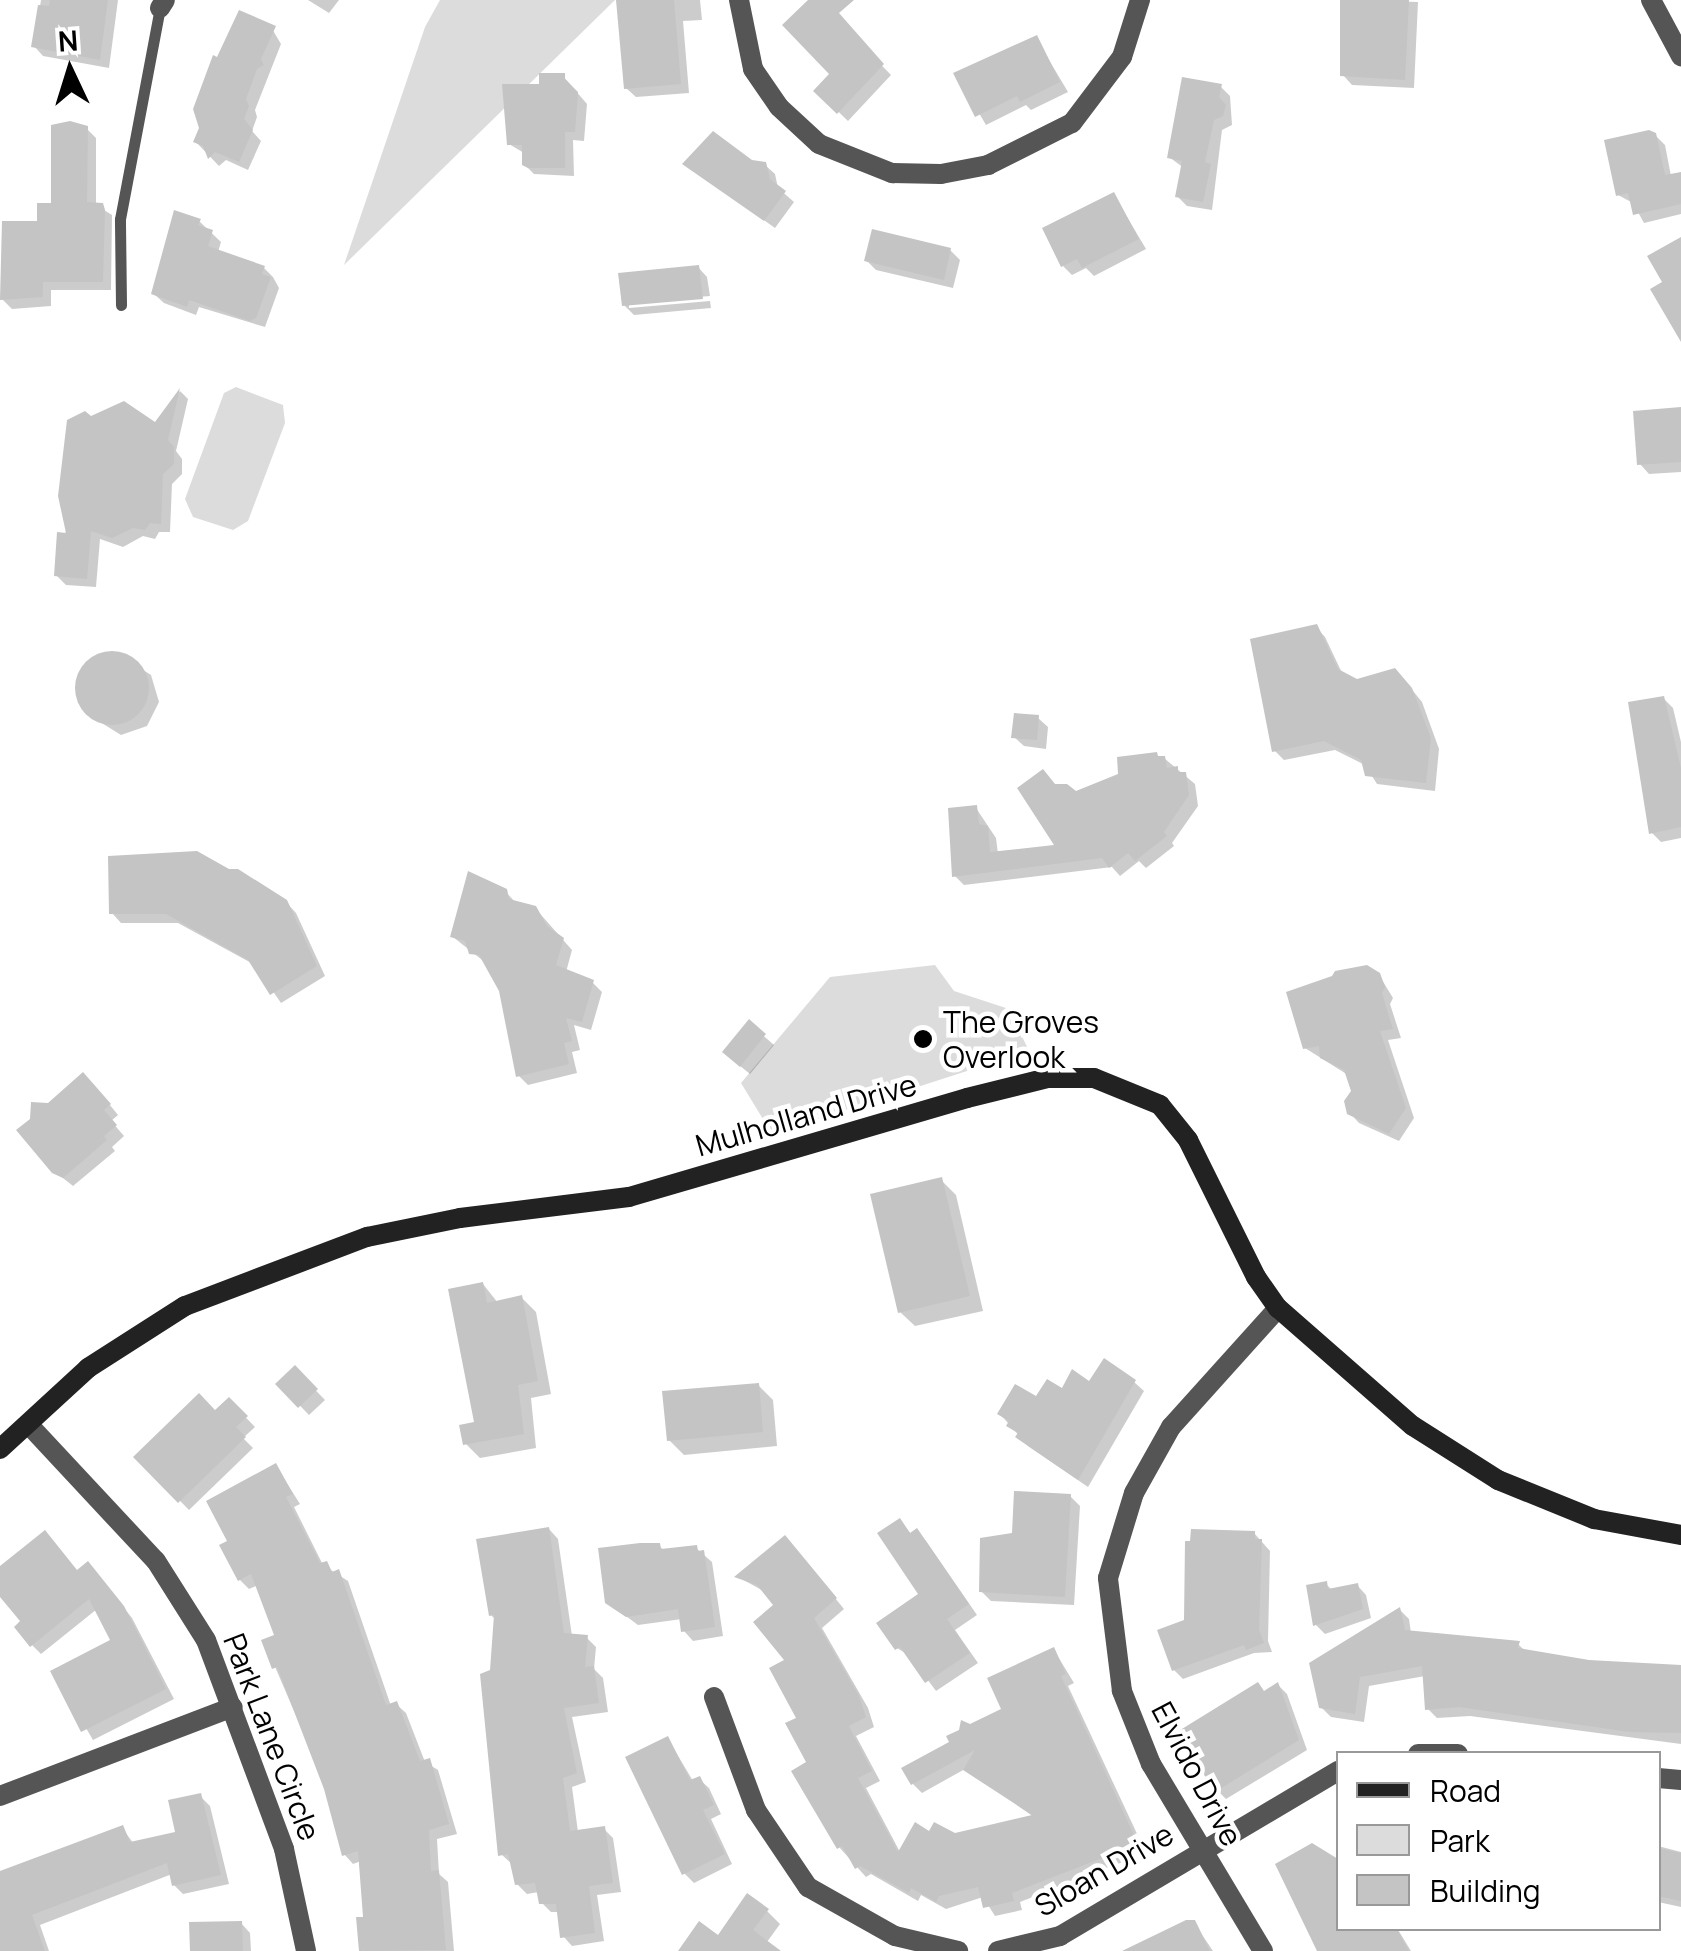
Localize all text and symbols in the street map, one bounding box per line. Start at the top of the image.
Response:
north arrow [20,20,120,120]
text: N [57,20,79,60]
place label: The Groves Overlook [943,1004,1099,1074]
marker: The Groves Overlook [912,1028,934,1050]
street label: Mulholland Drive [691,1066,921,1164]
street label: Park Lane Circle [216,1628,328,1846]
street label: Elvido Drive [1144,1696,1250,1852]
legend [1336,1751,1661,1931]
text: Road [1430,1770,1501,1811]
street label: Sloan Drive [1028,1816,1180,1924]
text: Park [1430,1820,1490,1861]
text: Building [1430,1870,1541,1911]

